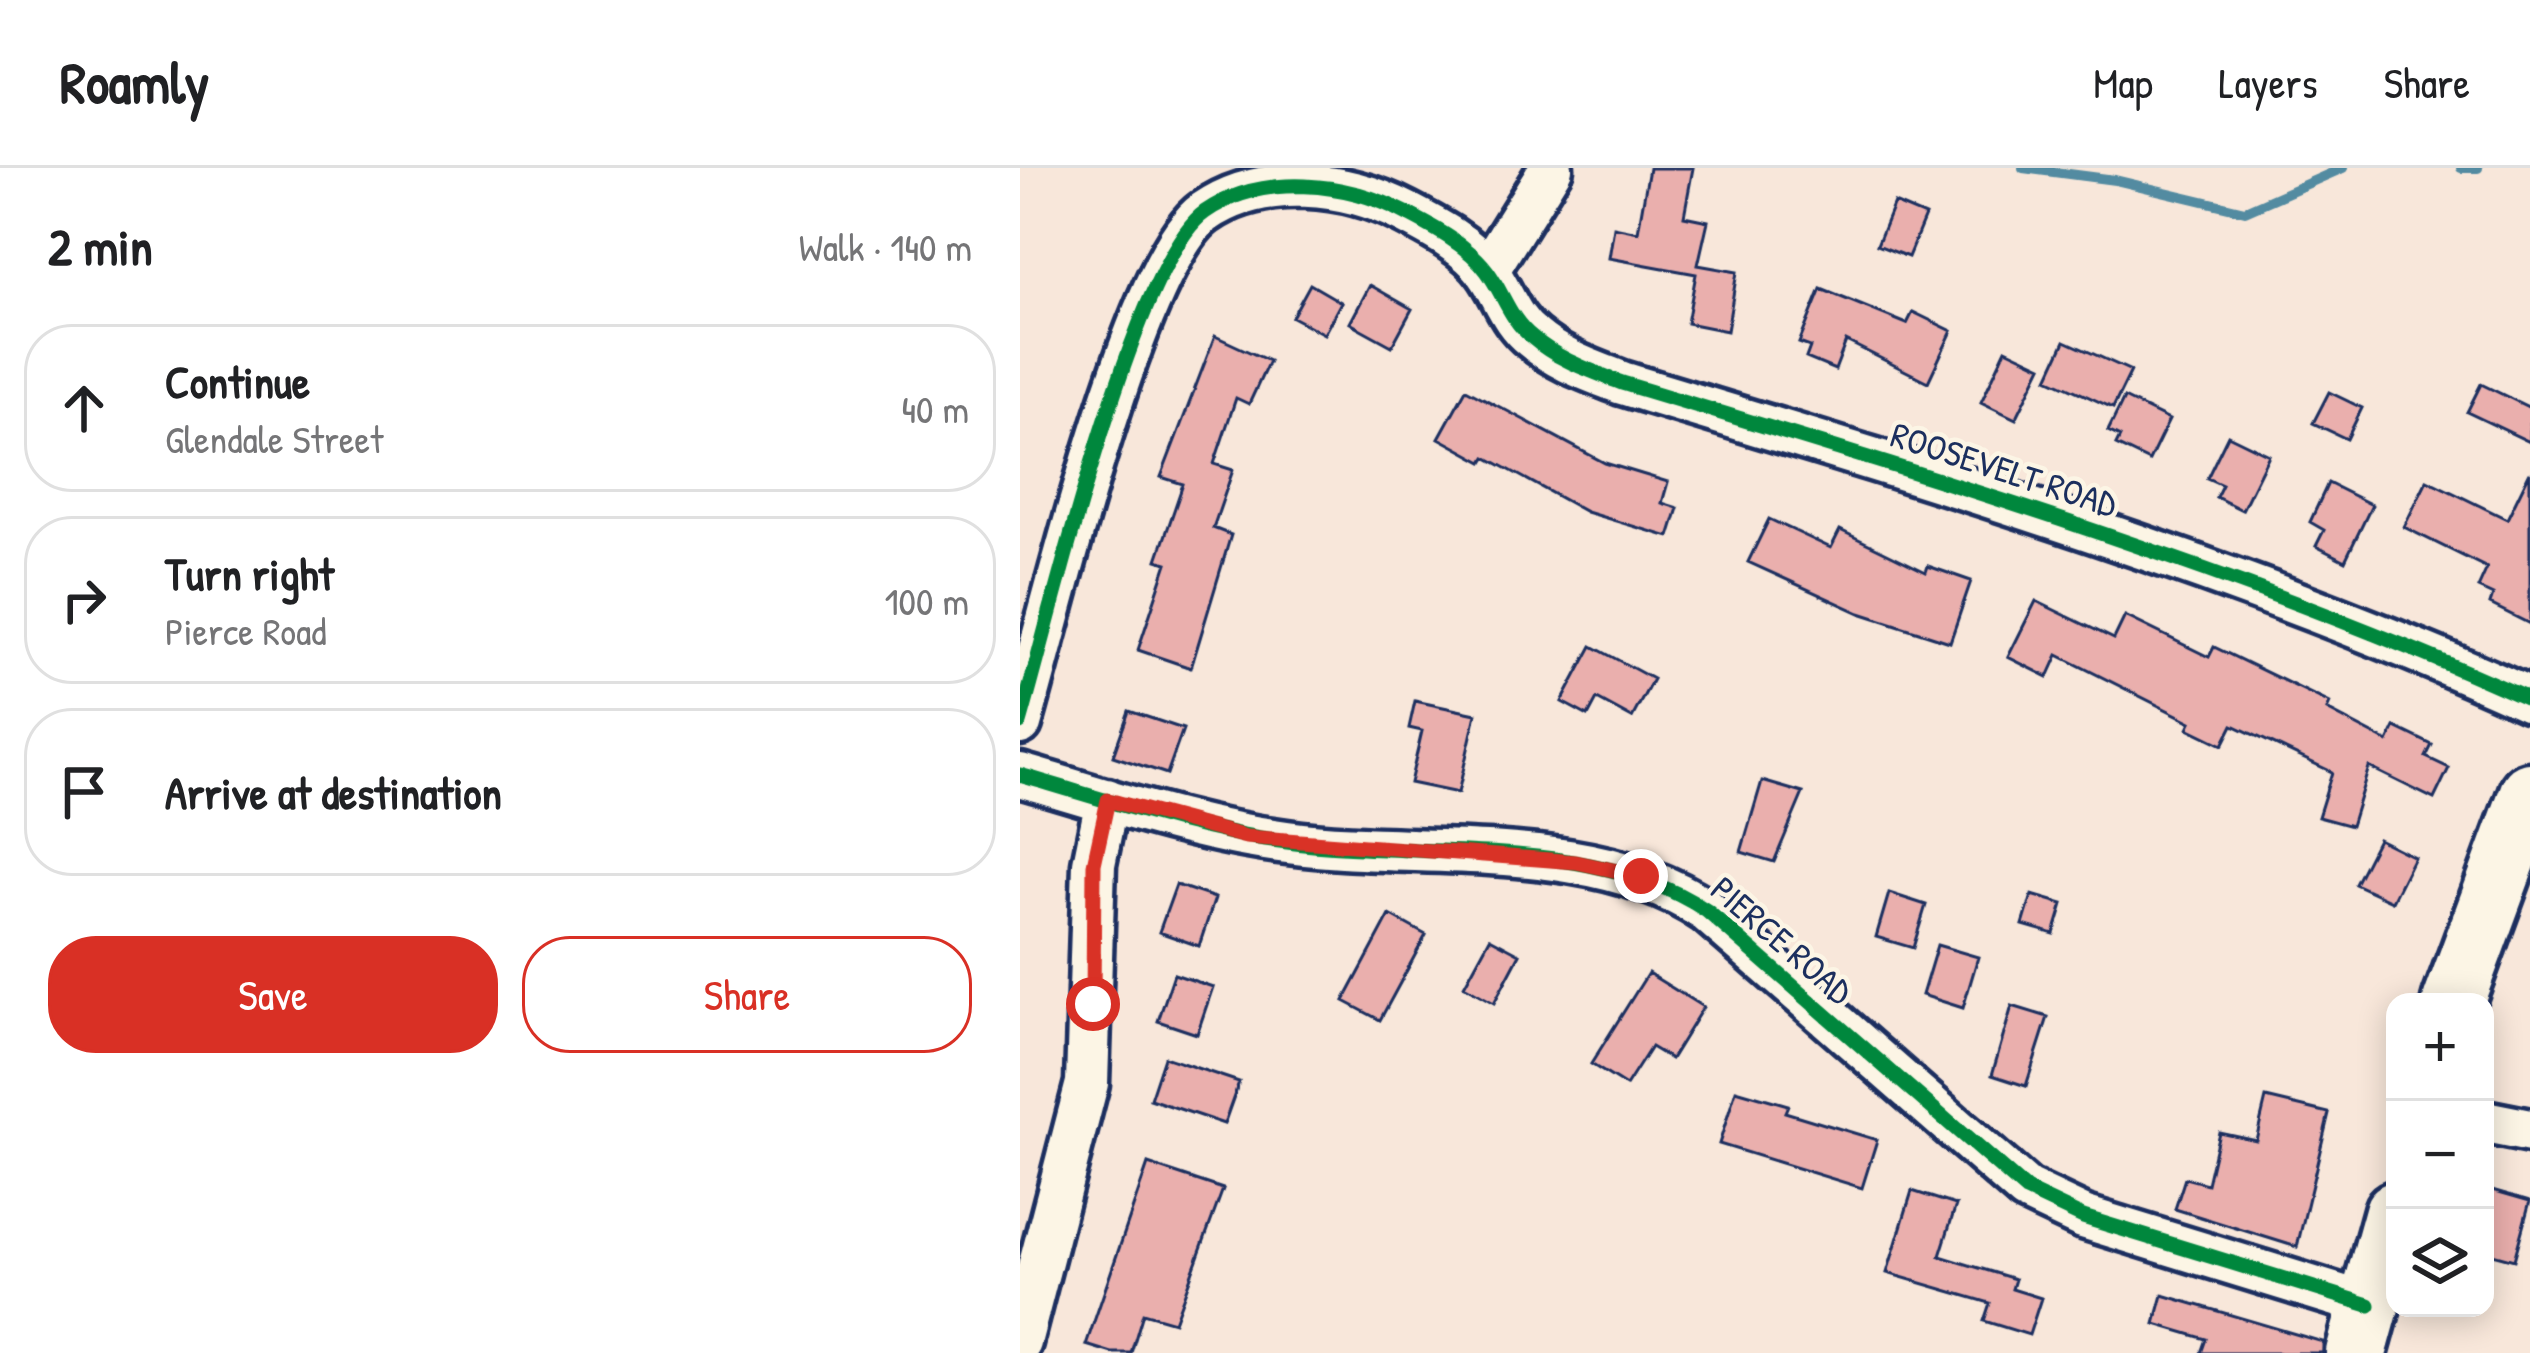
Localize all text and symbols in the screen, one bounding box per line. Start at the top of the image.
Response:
text: Roamly [60,44,209,121]
text: Map [2093,54,2153,111]
text: Layers [2219,54,2318,111]
text: Share [2384,54,2470,111]
text: 2 min [48,212,153,281]
text: Walk · 140 m [799,220,972,273]
text: Continue [165,351,310,412]
icon: ahead [51,375,117,441]
text: 40 m [901,382,969,435]
street label: ROOSEVELT ROAD [1885,409,2123,528]
text: Glendale Street [165,412,383,465]
text: Turn right [165,543,334,604]
icon: right [51,567,117,633]
text: 100 m [884,574,969,627]
text: Pierce Road [165,604,327,657]
icon: arrive [51,759,117,825]
text: Arrive at destination [165,762,502,823]
route end [1614,849,1668,903]
street label: PIERCE ROAD [1701,864,1864,1015]
button: Save [48,936,498,1053]
button: Share [522,936,972,1053]
route start [1066,977,1120,1031]
map controls [2386,993,2494,1317]
button: + [2386,993,2494,1101]
button: − [2386,1101,2494,1209]
button: layers [2386,1209,2494,1317]

